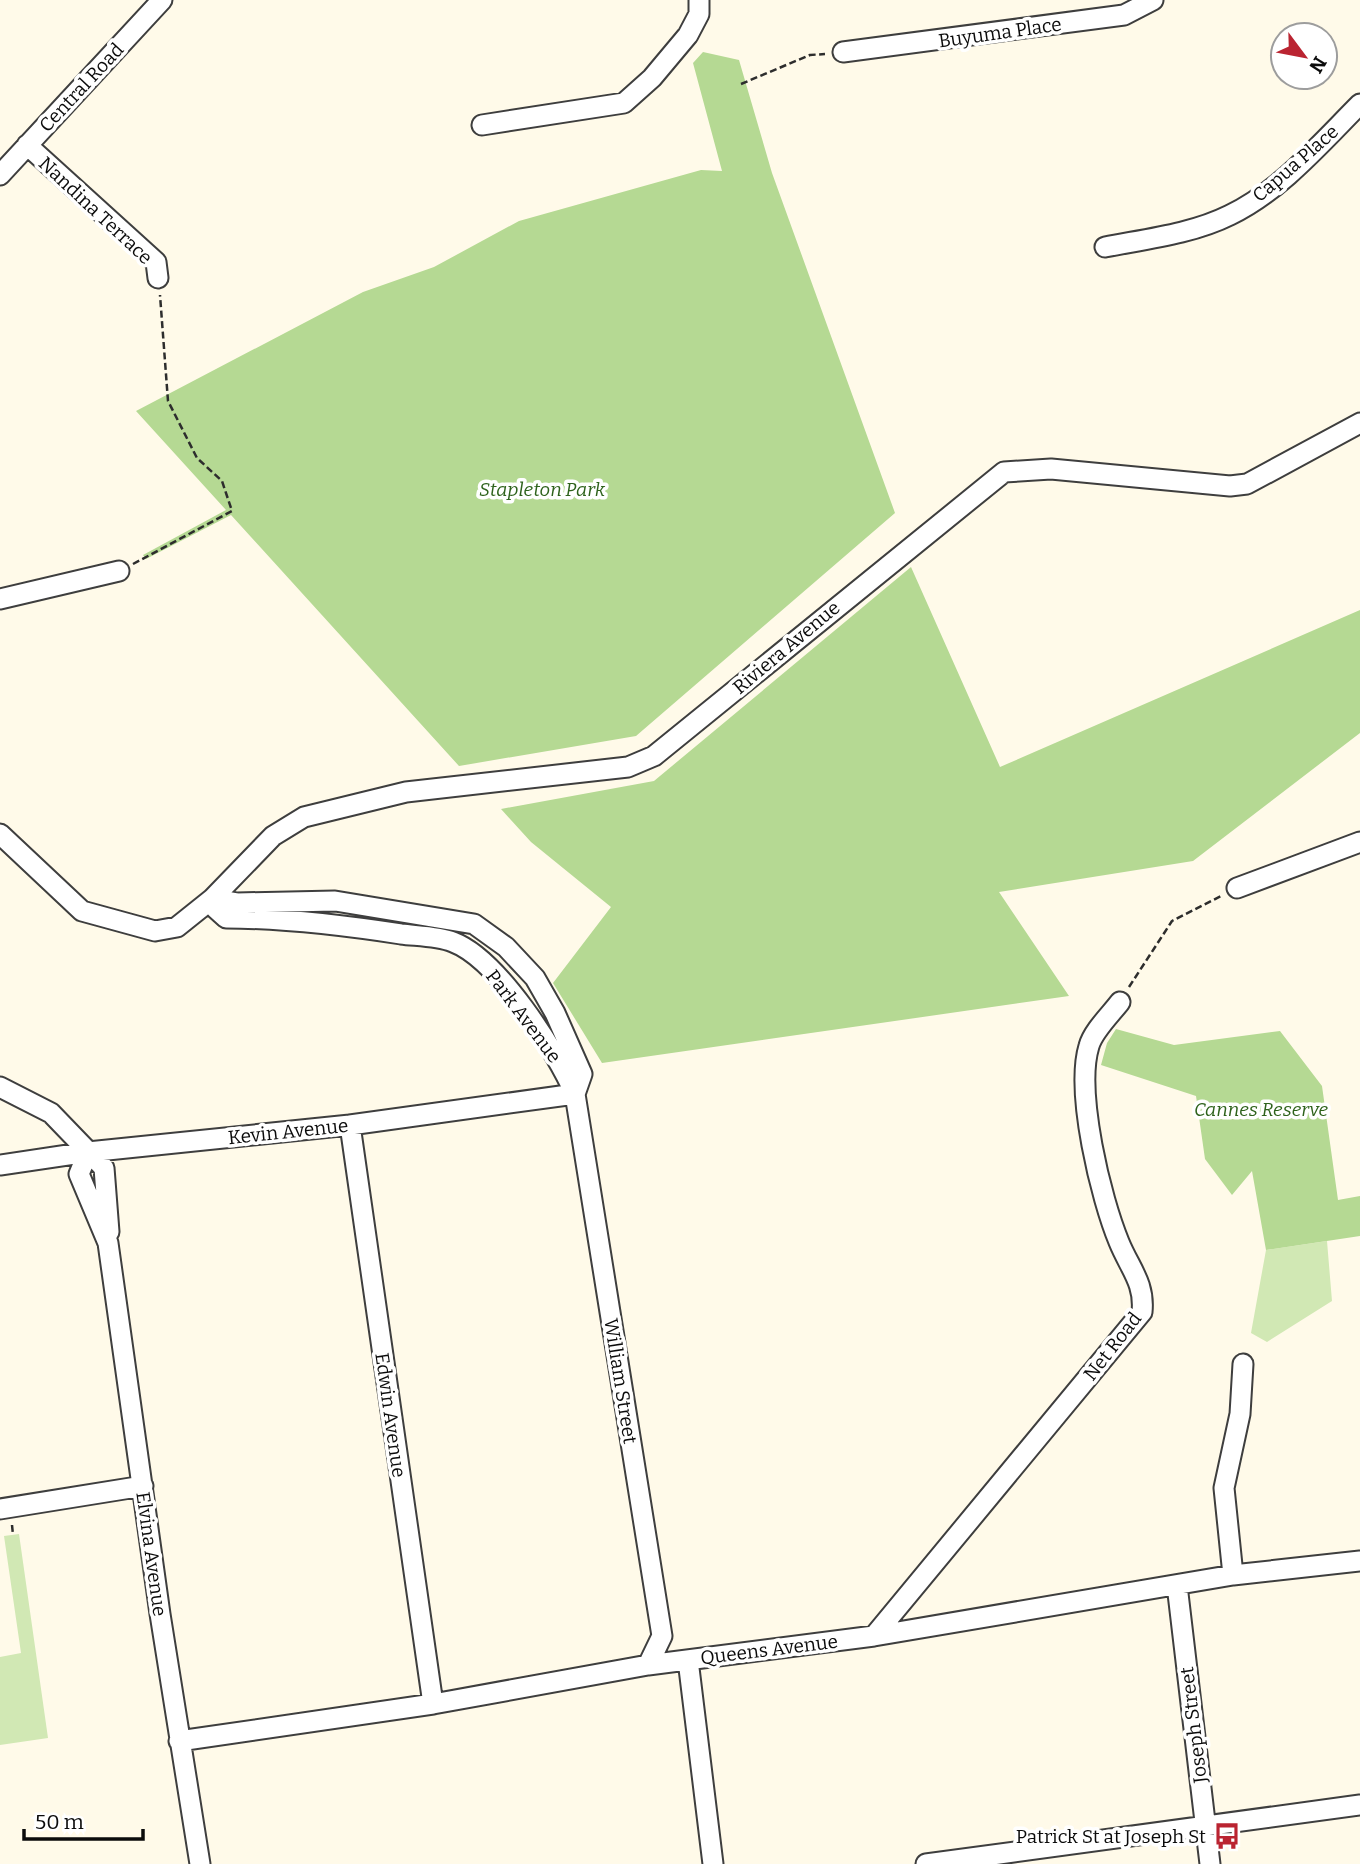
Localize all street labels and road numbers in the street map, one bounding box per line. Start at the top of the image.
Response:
street label: Buyuma Place [937,12,1063,53]
street label: Central Road [34,38,128,137]
street label: Capua Place [1248,120,1343,207]
street label: Nandina Terrace [34,152,157,269]
street label: Riviera Avenue [728,596,844,699]
street label: Park Avenue [481,965,566,1067]
street label: Kevin Avenue [227,1114,349,1149]
street label: Net Road [1079,1308,1146,1385]
street label: William Street [599,1317,642,1446]
street label: Edwin Avenue [370,1351,411,1479]
street label: Elvina Avenue [131,1490,172,1618]
street label: Queens Avenue [699,1630,839,1669]
street label: Joseph Street [1175,1665,1212,1785]

